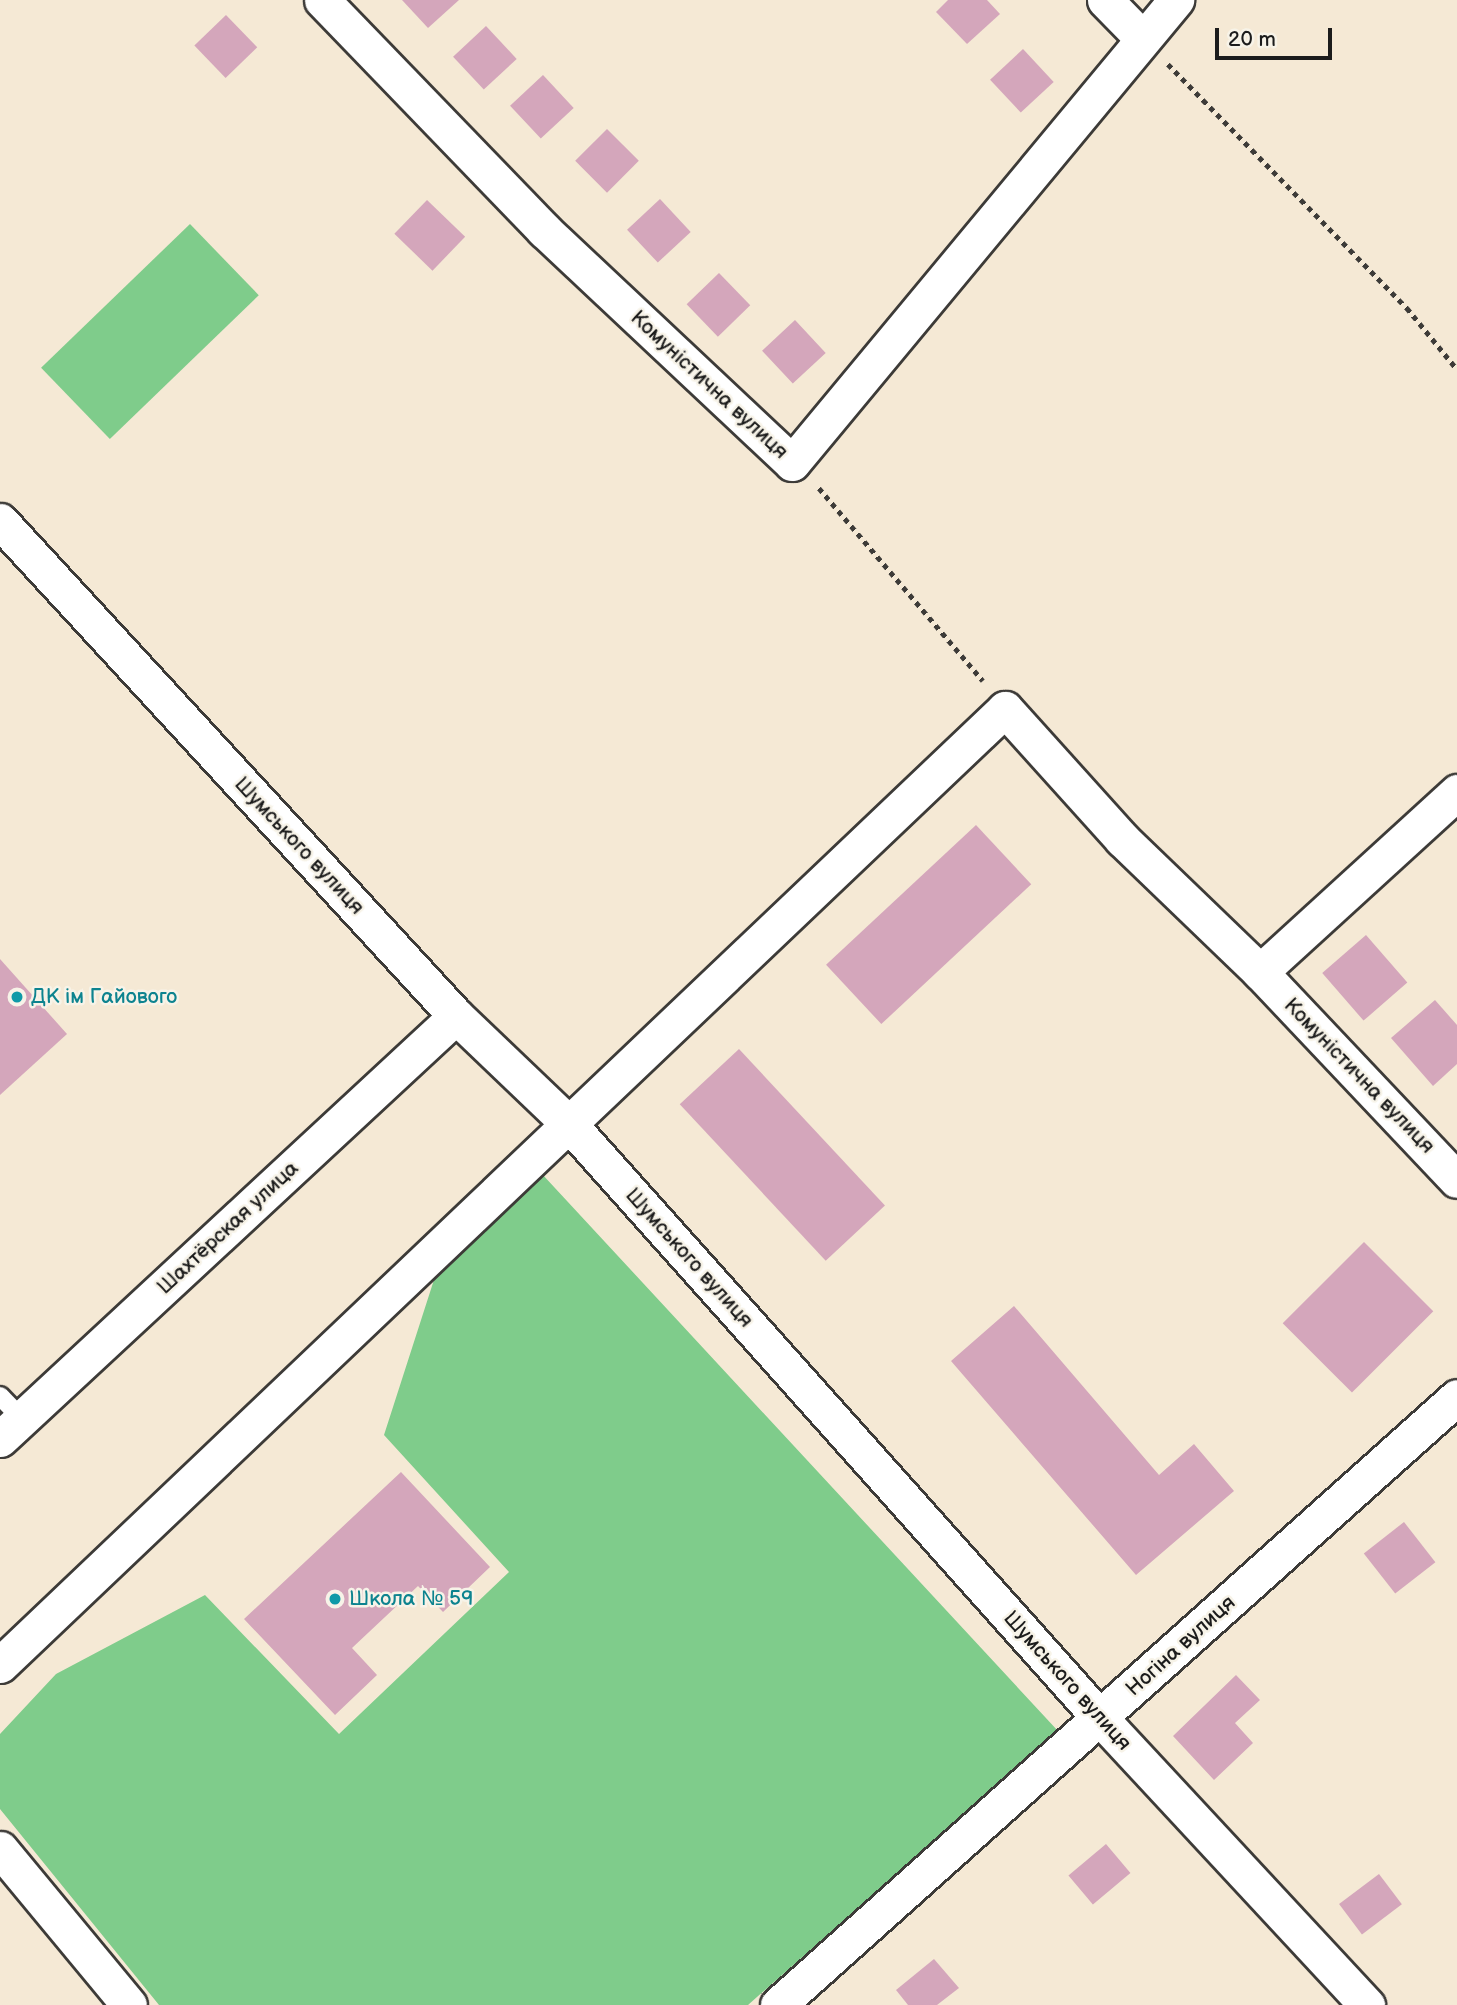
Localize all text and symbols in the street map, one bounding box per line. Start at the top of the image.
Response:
scale bar [1219,14,1336,58]
text: 20 m [1228,27,1276,52]
street label: Комуністична вулиця [625,306,793,464]
street label: Шумського вулиця [229,772,369,920]
place label: ДК ім Гайового [31,984,177,1010]
marker: ДК ім Гайового [9,989,25,1005]
street label: Комуністична вулиця [1278,993,1440,1159]
street label: Шахтёрская улица [152,1156,304,1300]
street label: Шумського вулиця [620,1183,758,1333]
place label: Школа № 59 [349,1586,473,1612]
street label: Ногіна вулиця [1121,1590,1241,1702]
marker: Школа № 59 [327,1591,343,1607]
street label: Шумського вулиця [998,1606,1136,1756]

